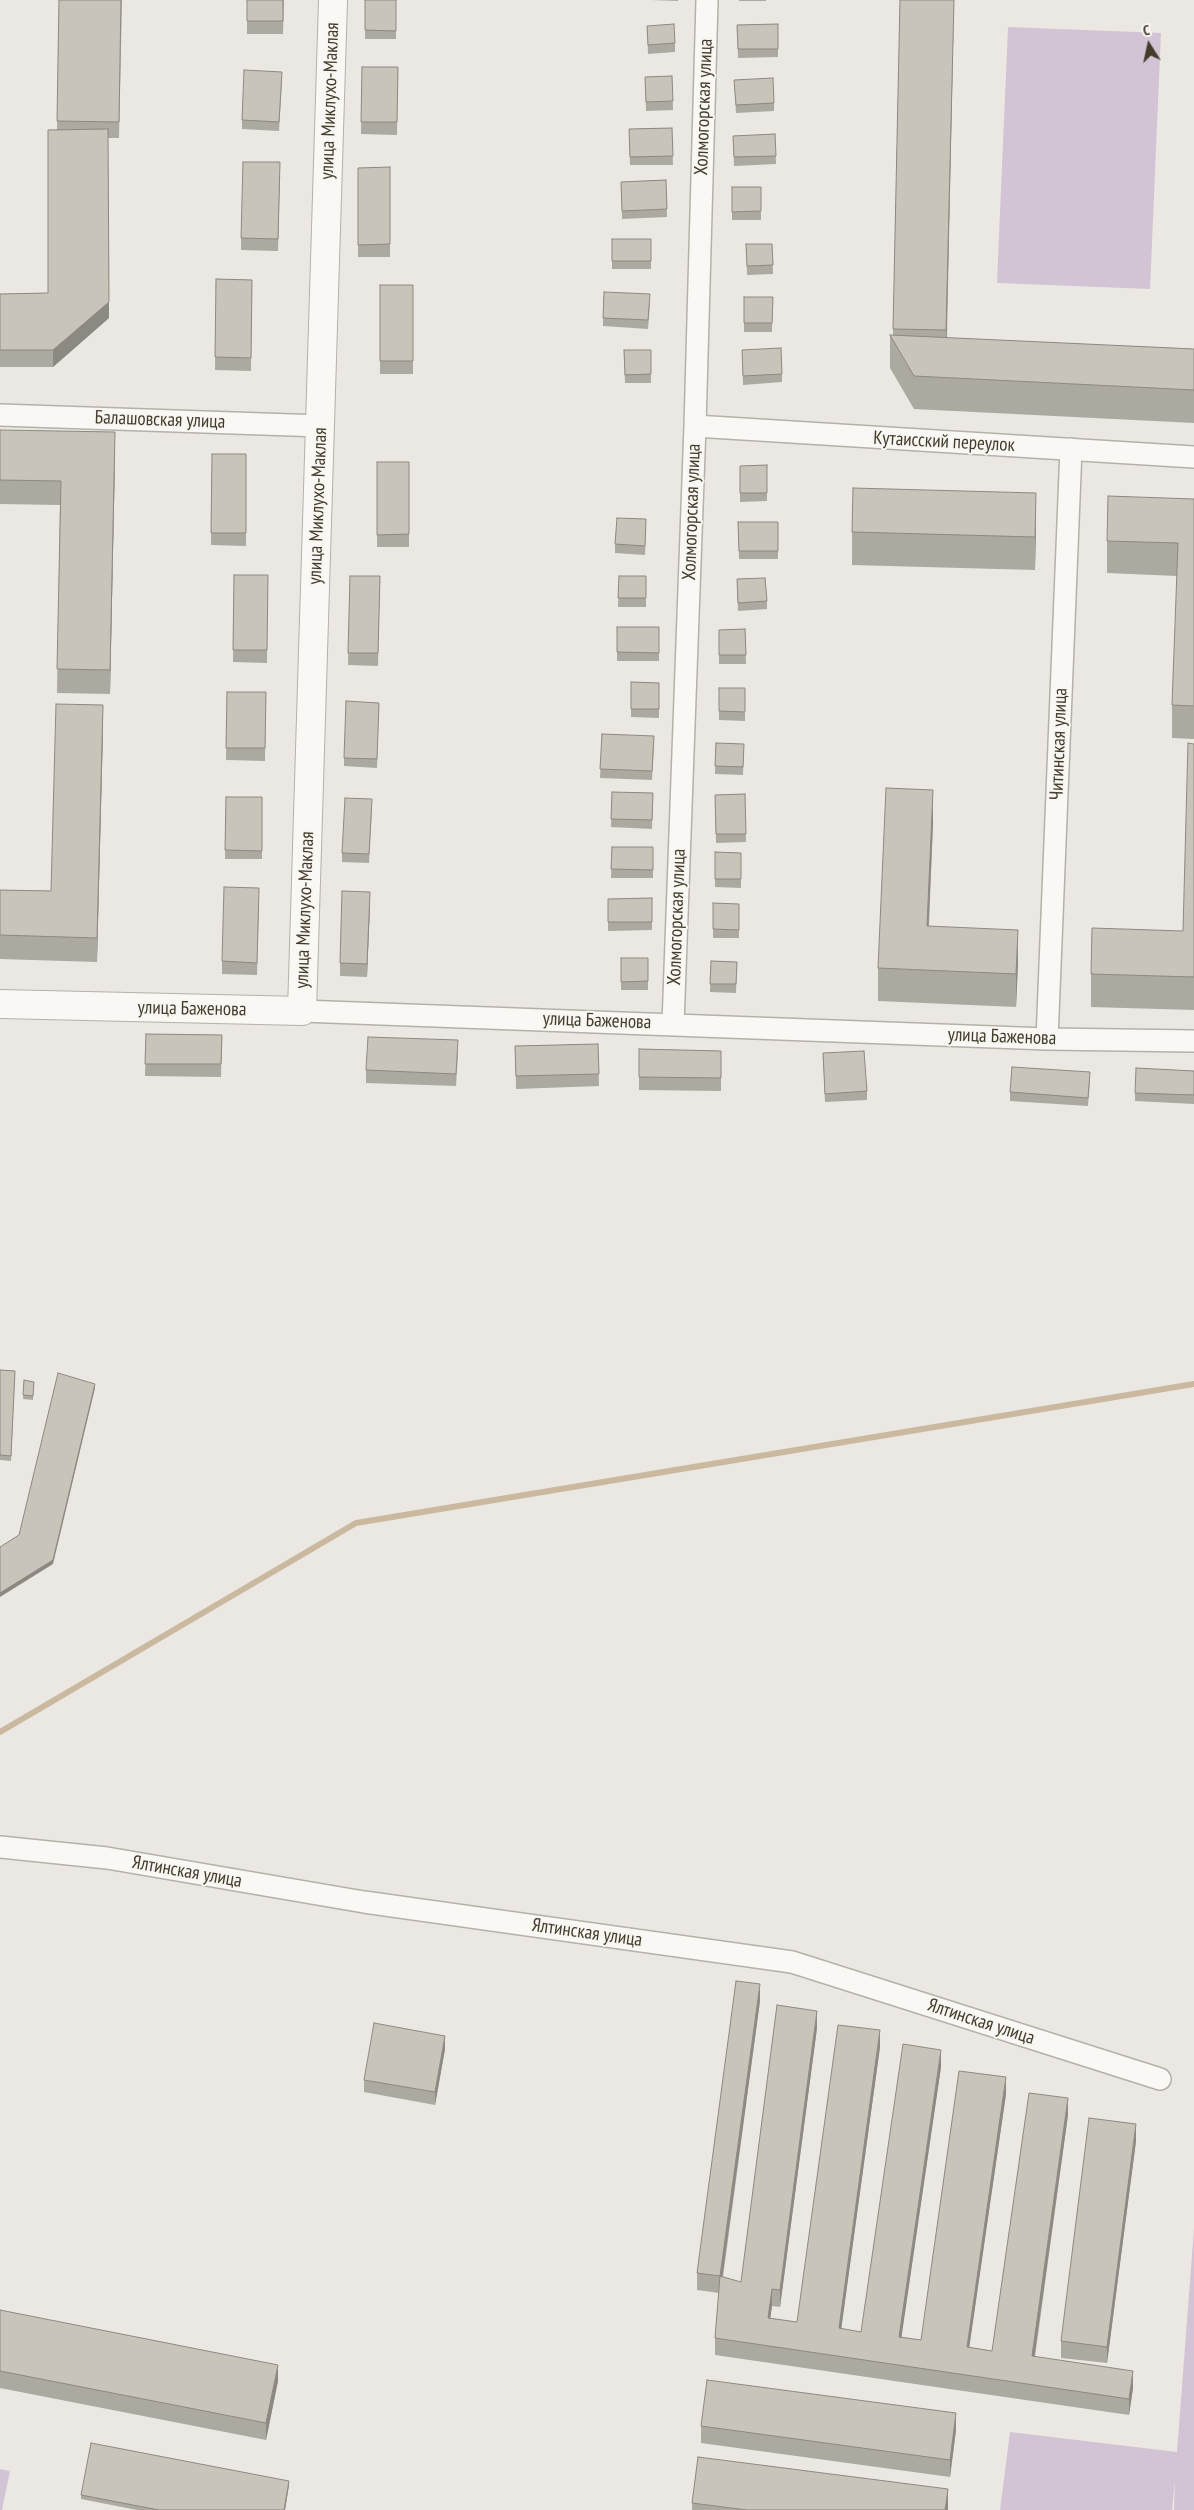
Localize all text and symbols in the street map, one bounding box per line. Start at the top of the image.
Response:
north arrow [1124,20,1174,70]
text: С [1142,21,1151,40]
street label: улица Миклухо-Маклая [316,22,344,180]
street label: Холмогорская улица [690,38,718,176]
street label: Балашовская улица [94,406,226,434]
street label: улица Миклухо-Маклая [304,427,332,585]
street label: Кутаисский переулок [873,427,1015,457]
street label: Холмогорская улица [678,443,706,581]
street label: Читинская улица [1046,687,1072,801]
street label: улица Миклухо-Маклая [291,831,319,989]
street label: Холмогорская улица [663,848,691,986]
street label: улица Баженова [137,997,247,1021]
street label: улица Баженова [542,1008,652,1034]
street label: улица Баженова [947,1024,1057,1050]
street label: Ялтинская улица [130,1851,244,1893]
street label: Ялтинская улица [530,1914,644,1952]
street label: Ялтинская улица [925,1994,1037,2050]

